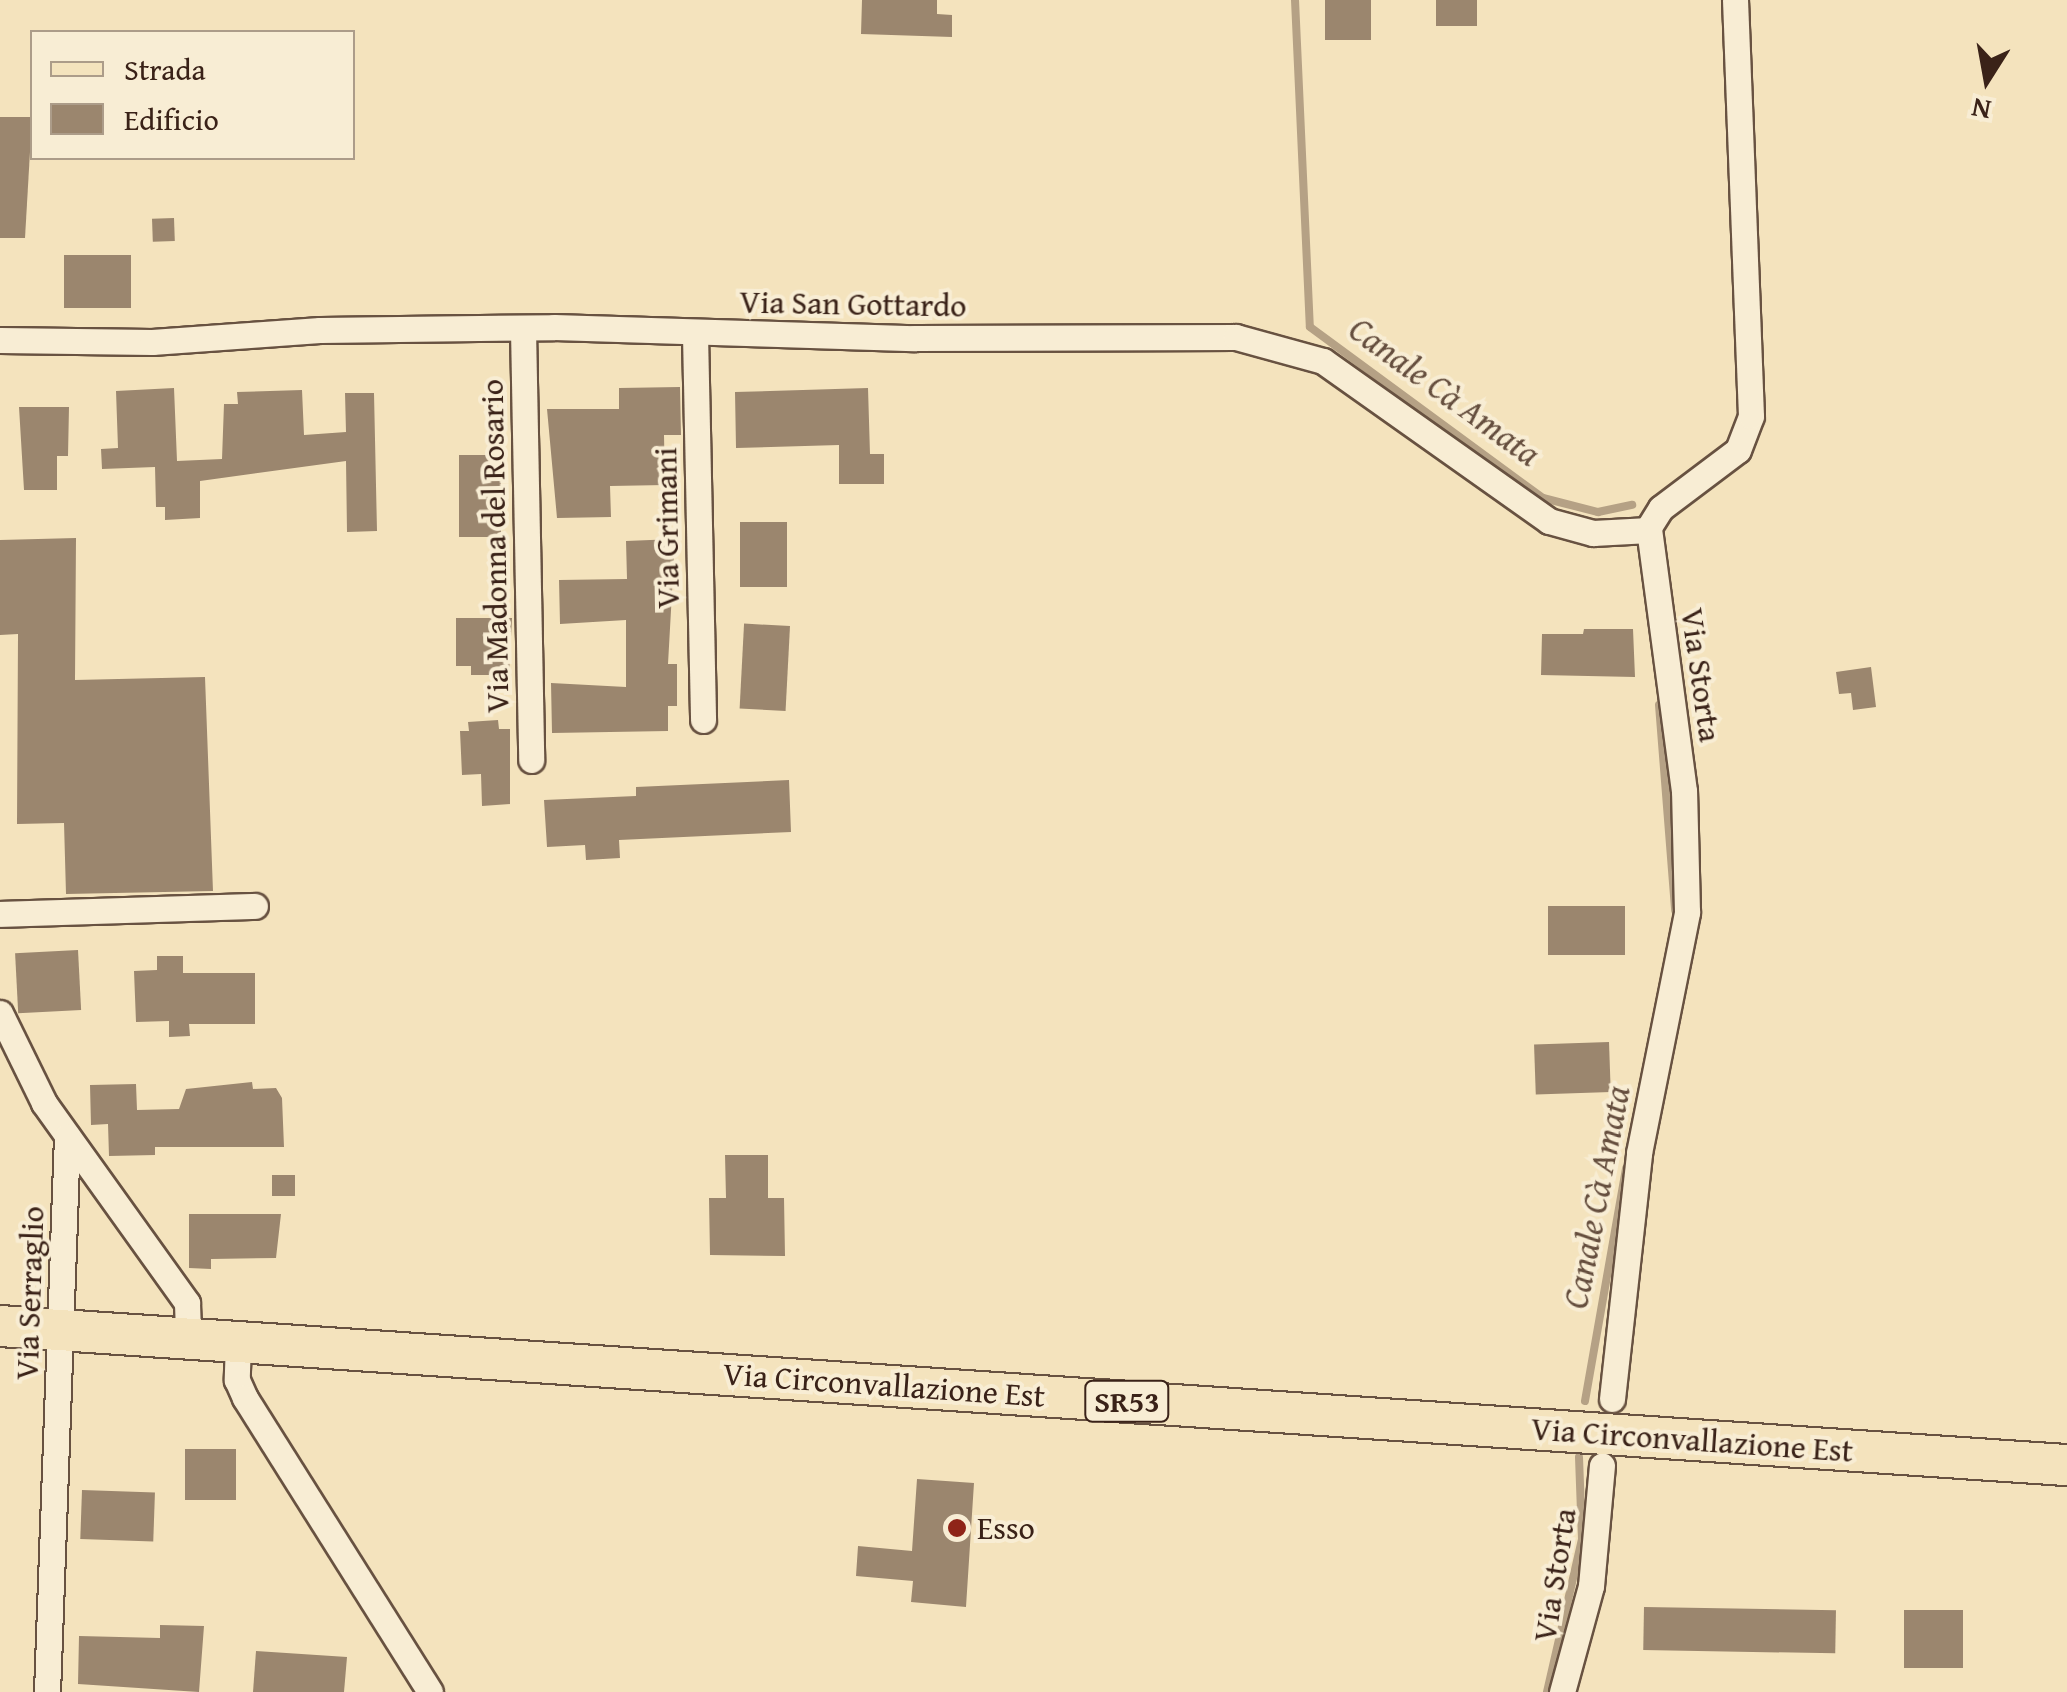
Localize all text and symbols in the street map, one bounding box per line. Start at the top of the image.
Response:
legend [30,30,355,160]
north arrow [1937,30,2037,130]
text: Strada [124,47,206,91]
text: N [1968,88,1994,132]
text: Edificio [124,97,219,141]
street label: Via San Gottardo [739,283,967,325]
water label: Canale Cà Amata [1341,308,1549,474]
street label: Via Madonna del Rosario [473,379,517,713]
street label: Via Grimani [646,447,688,609]
street label: Via Storta [1673,606,1729,744]
water label: Canale Cà Amata [1554,1082,1638,1312]
street label: Via Serraglio [8,1205,52,1381]
street label: Via Circonvallazione Est [722,1355,1046,1415]
road number: SR53 [1082,1376,1172,1426]
street label: Via Circonvallazione Est [1530,1410,1854,1470]
street label: Via Storta [1525,1505,1585,1645]
place label: Esso [977,1509,1035,1547]
marker: Esso [946,1517,968,1539]

